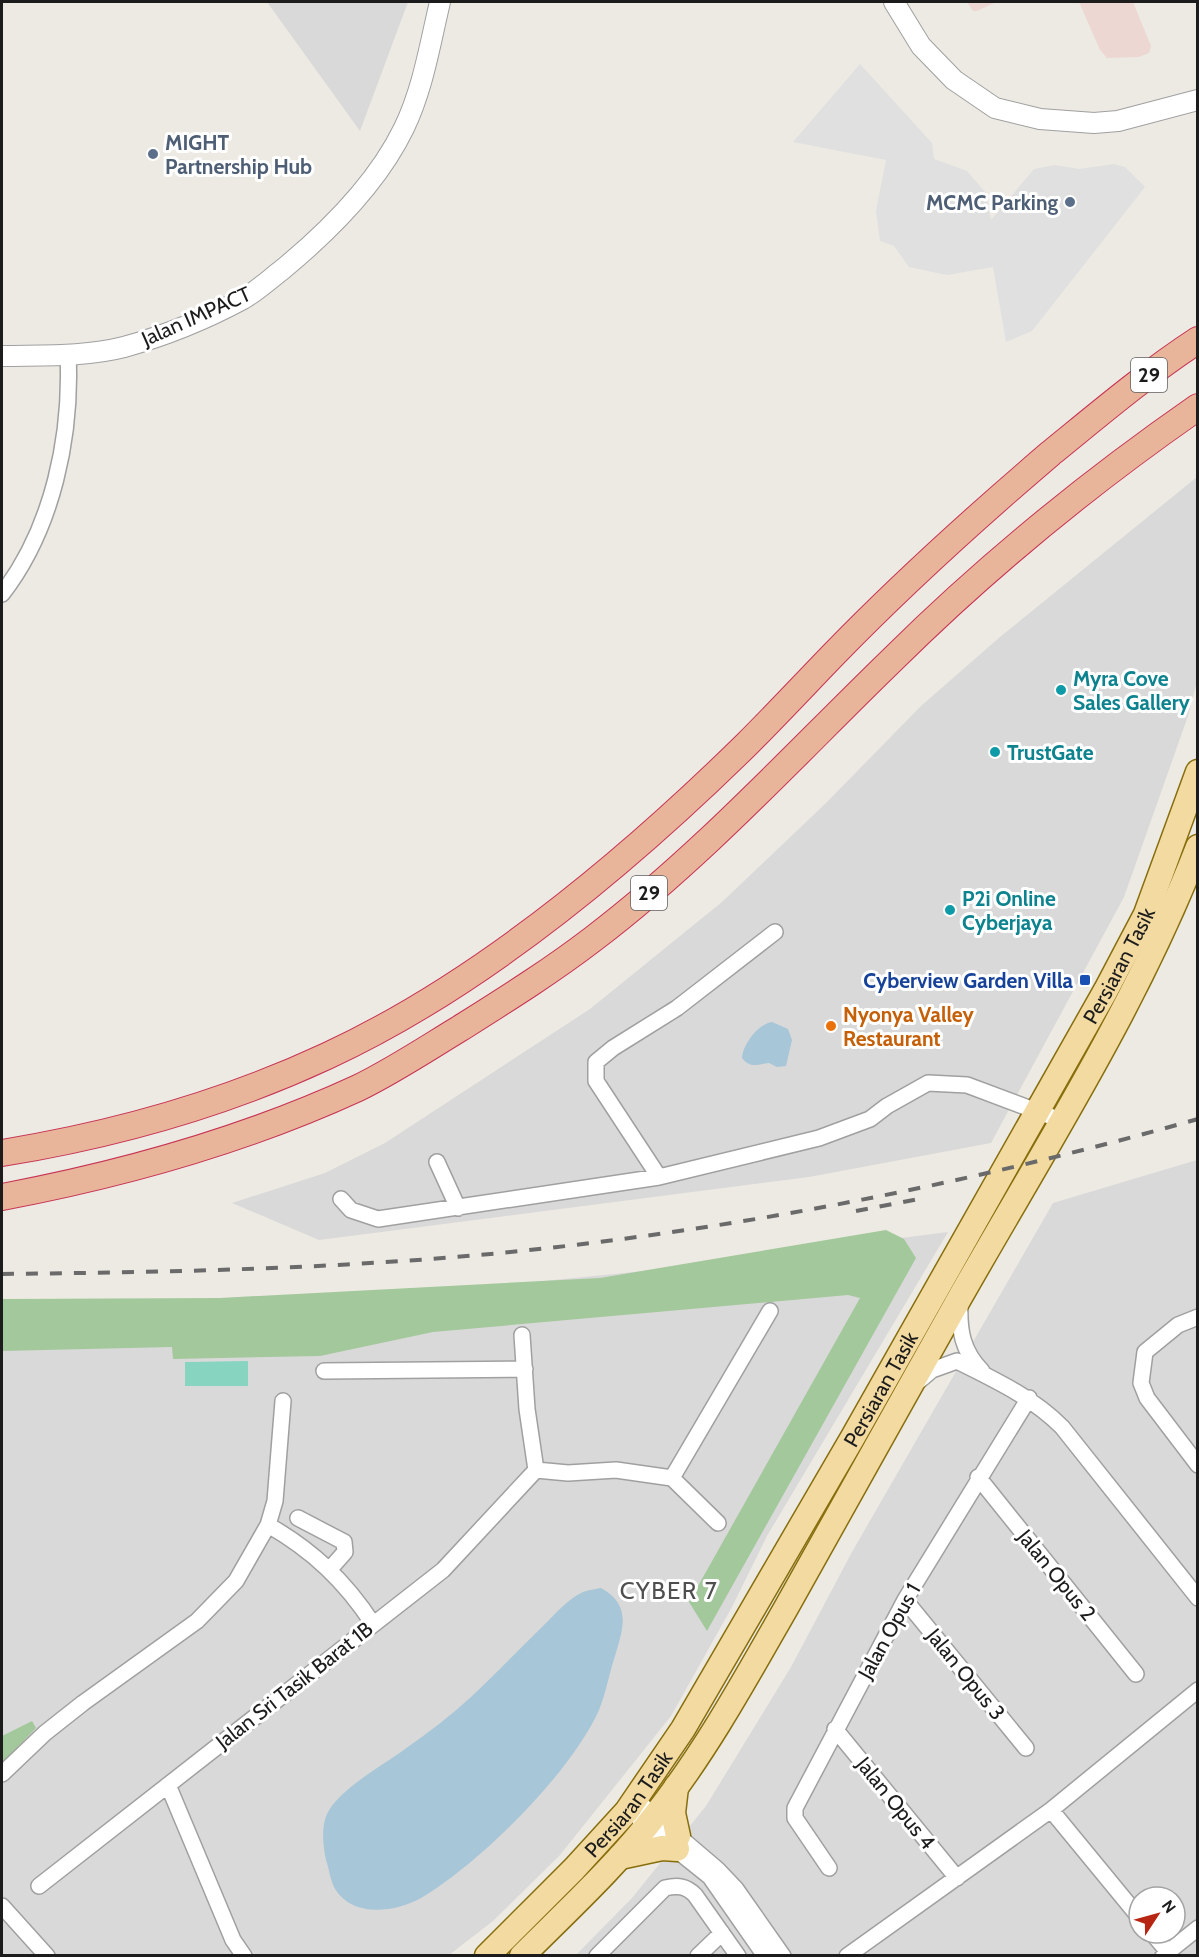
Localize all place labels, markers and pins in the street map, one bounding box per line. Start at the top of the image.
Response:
place label: MIGHT Partnership Hub [165,130,312,179]
marker: MIGHT Partnership Hub [146,147,160,161]
place label: MCMC Parking [926,190,1058,215]
marker: MCMC Parking [1063,195,1077,209]
place label: Myra Cove Sales Gallery [1073,666,1191,715]
marker: Myra Cove Sales Gallery [1054,683,1068,697]
place label: TrustGate [1007,740,1094,765]
marker: TrustGate [988,745,1002,759]
place label: P2i Online Cyberjaya [962,886,1056,935]
marker: P2i Online Cyberjaya [943,903,957,917]
place label: Cyberview Garden Villa [863,968,1074,993]
marker: Cyberview Garden Villa [1078,973,1092,987]
place label: Nyonya Valley Restaurant [843,1002,975,1051]
marker: Nyonya Valley Restaurant [824,1019,838,1033]

